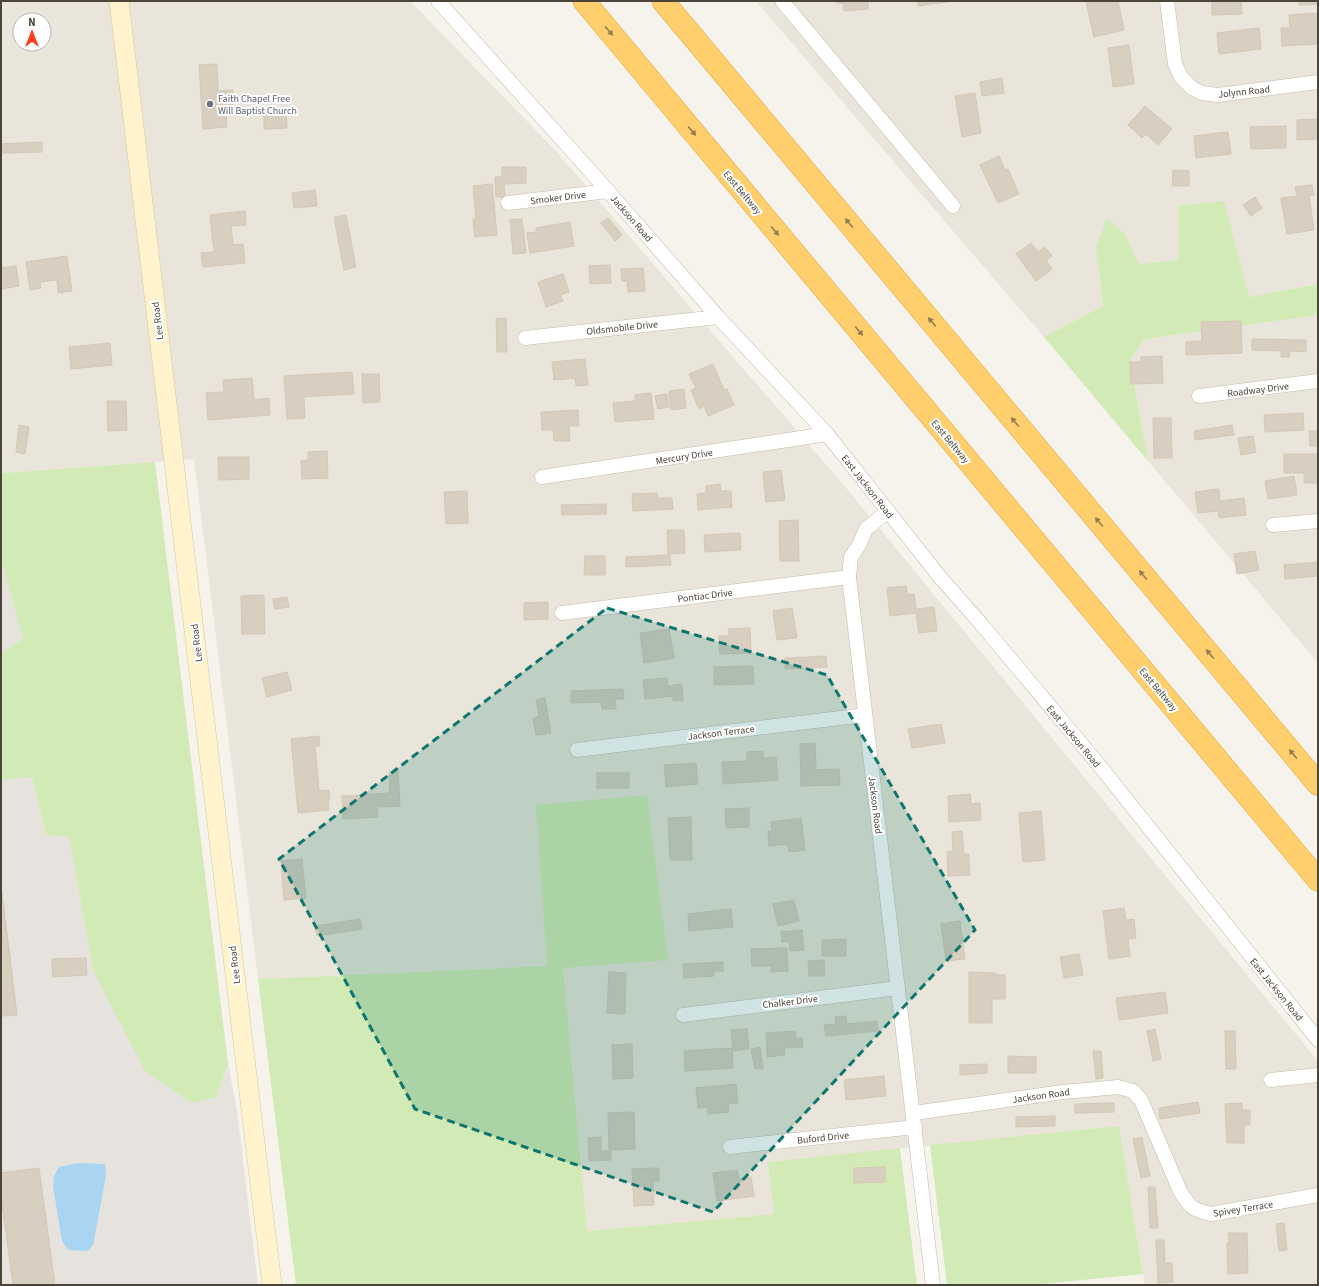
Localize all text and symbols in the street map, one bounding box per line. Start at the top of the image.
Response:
north arrow [12,12,52,52]
text: N [28,15,36,30]
one-way arrow [604,26,613,36]
street label: Jolynn Road [1218,82,1271,102]
place label: Faith Chapel Free Will Baptist Church [218,92,297,118]
marker: Faith Chapel Free Will Baptist Church [205,99,215,109]
one-way arrow [688,125,697,136]
street label: East Beltway [720,168,765,218]
street label: Smoker Drive [530,188,587,208]
street label: Jackson Road [607,192,656,245]
one-way arrow [844,217,853,228]
one-way arrow [771,225,780,236]
street label: Lee Road [149,301,167,341]
street label: Oldsmobile Drive [586,317,659,339]
one-way arrow [928,317,936,328]
one-way arrow [854,325,863,336]
street label: Roadway Drive [1227,379,1290,401]
street label: East Beltway [928,417,973,467]
one-way arrow [1011,417,1020,428]
street label: Mercury Drive [655,446,714,468]
street label: East Jackson Road [838,452,897,521]
one-way arrow [1094,516,1103,527]
one-way arrow [1139,570,1148,580]
street label: Pontiac Drive [677,586,734,606]
street label: Lee Road [188,623,206,663]
one-way arrow [1205,649,1214,659]
street label: East Beltway [1136,665,1181,715]
street label: East Jackson Road [1043,702,1104,771]
street label: Jackson Terrace [687,722,755,744]
one-way arrow [1289,749,1298,759]
street label: Jackson Road [865,776,885,835]
street label: Lee Road [226,945,244,985]
street label: East Jackson Road [1246,955,1306,1024]
street label: Chalker Drive [762,992,819,1012]
street label: Jackson Road [1012,1085,1071,1107]
street label: Buford Drive [796,1128,850,1148]
street label: Spivey Terrace [1212,1197,1274,1221]

